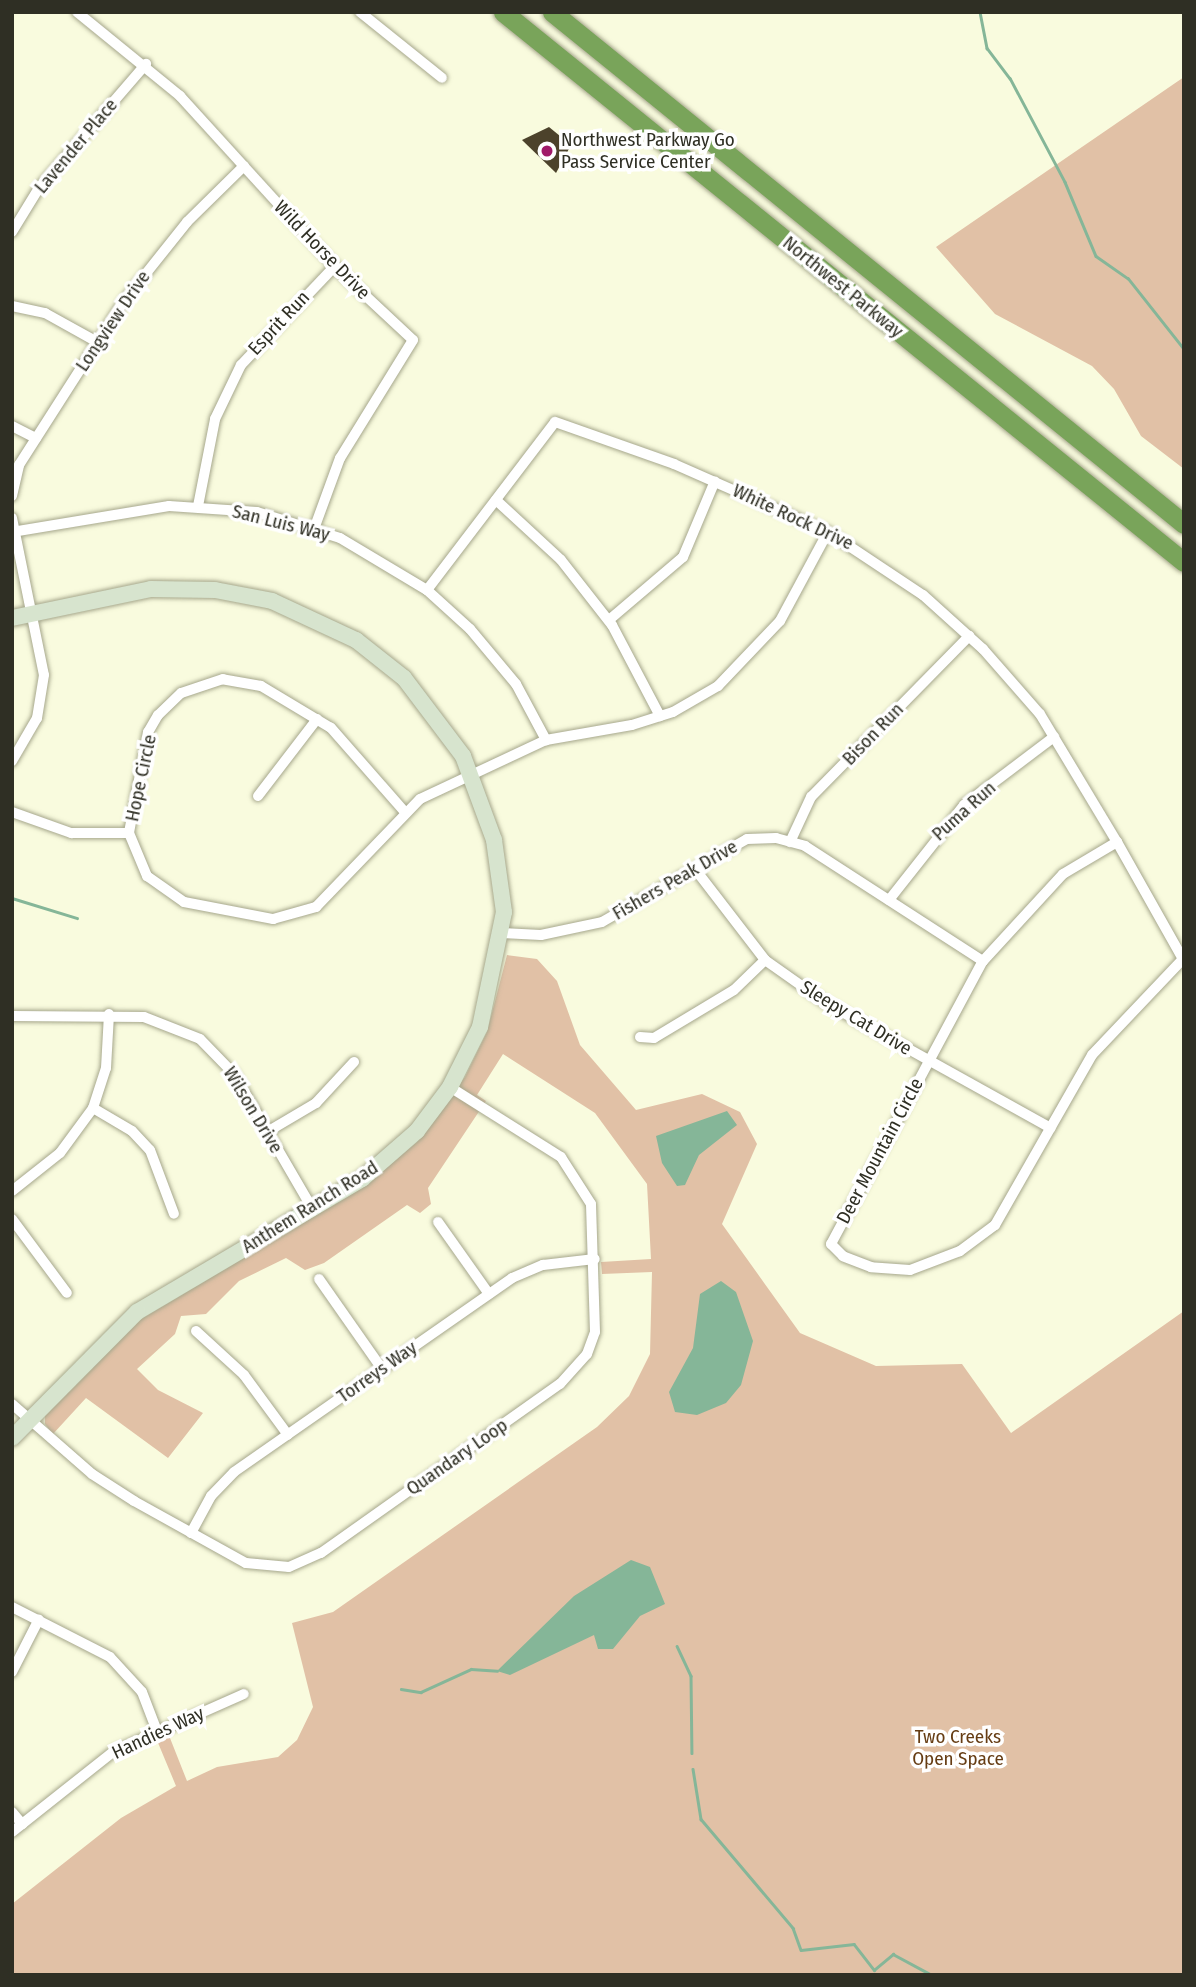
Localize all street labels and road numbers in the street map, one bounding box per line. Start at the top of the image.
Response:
street label: Lavender Place [30,94,122,198]
street label: Wild Horse Drive [269,196,375,304]
street label: Northwest Parkway [778,231,908,343]
street label: Longview Drive [71,266,155,376]
street label: Esprit Run [244,286,314,360]
street label: White Rock Drive [729,479,857,555]
street label: San Luis Way [230,500,332,546]
street label: Bison Run [838,698,908,770]
street label: Hope Circle [121,732,161,824]
street label: Puma Run [927,776,1001,846]
street label: Fishers Peak Drive [609,835,741,925]
street label: Sleepy Cat Drive [796,976,916,1060]
street label: Wilson Drive [218,1063,288,1157]
street label: Deer Mountain Circle [832,1074,928,1228]
street label: Anthem Ranch Road [238,1156,382,1258]
street label: Torreys Way [333,1336,421,1408]
street label: Quandary Loop [402,1414,512,1500]
street label: Handies Way [108,1702,208,1764]

